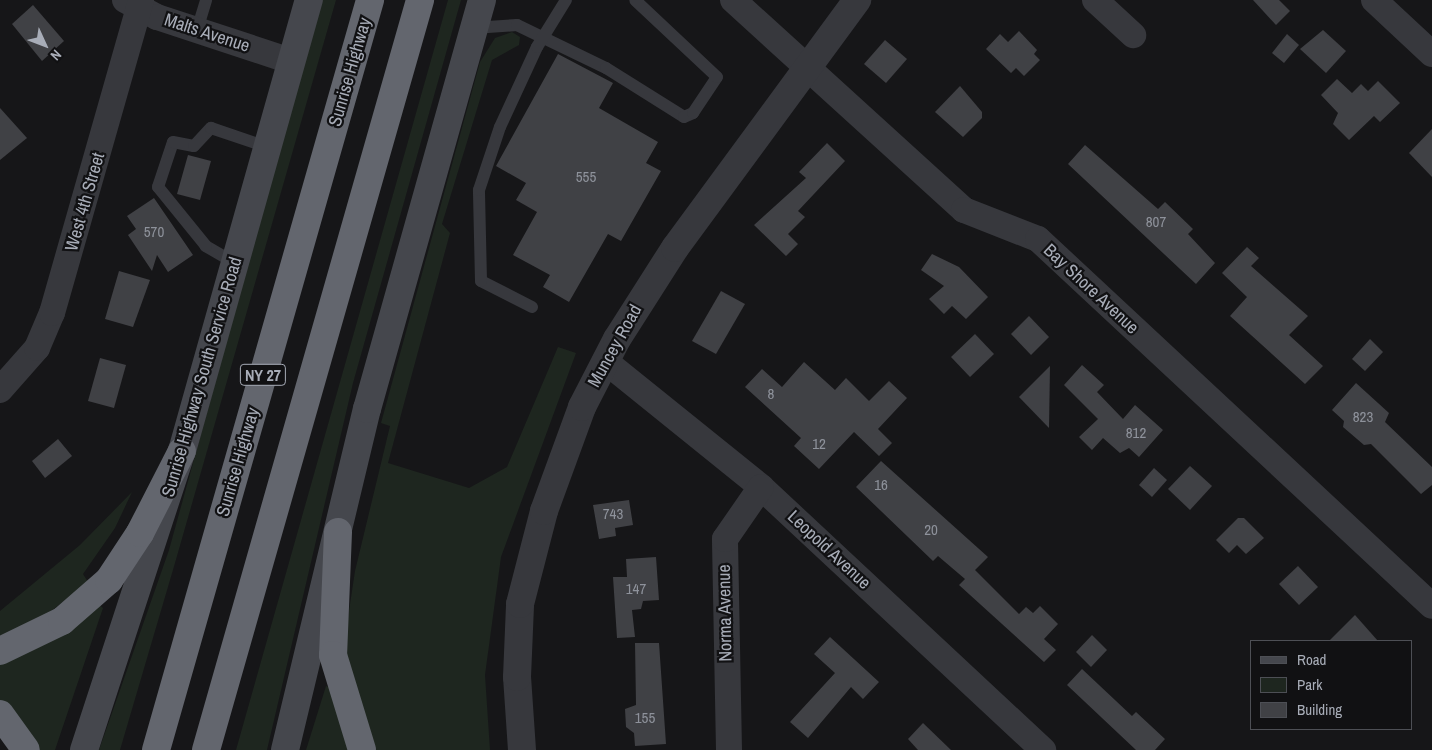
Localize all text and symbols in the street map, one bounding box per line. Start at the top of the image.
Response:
street label: Malts Avenue [161,9,253,57]
street label: Sunrise Highway [324,15,376,129]
north arrow [20,20,70,70]
text: N [47,46,65,64]
street label: West 4th Street [61,150,109,254]
house number: 555 [576,168,596,186]
house number: 807 [1146,213,1166,231]
house number: 570 [144,223,164,241]
street label: Bay Shore Avenue [1039,239,1143,339]
street label: Sunrise Highway South Service Road [157,255,247,499]
street label: Muncey Road [583,301,647,391]
road number: NY 27 [239,362,287,388]
house number: 8 [768,385,774,403]
street label: Sunrise Highway [212,405,264,519]
house number: 823 [1353,408,1373,426]
house number: 812 [1126,424,1146,442]
house number: 12 [812,435,826,453]
house number: 16 [874,476,888,494]
house number: 743 [603,505,623,523]
street label: Leopold Avenue [783,506,875,594]
house number: 20 [924,521,938,539]
street label: Norma Avenue [713,564,737,662]
house number: 147 [626,580,646,598]
legend [1250,640,1412,730]
text: Road [1297,649,1326,670]
text: Park [1297,674,1322,695]
text: Building [1297,699,1342,720]
house number: 155 [635,709,655,727]

